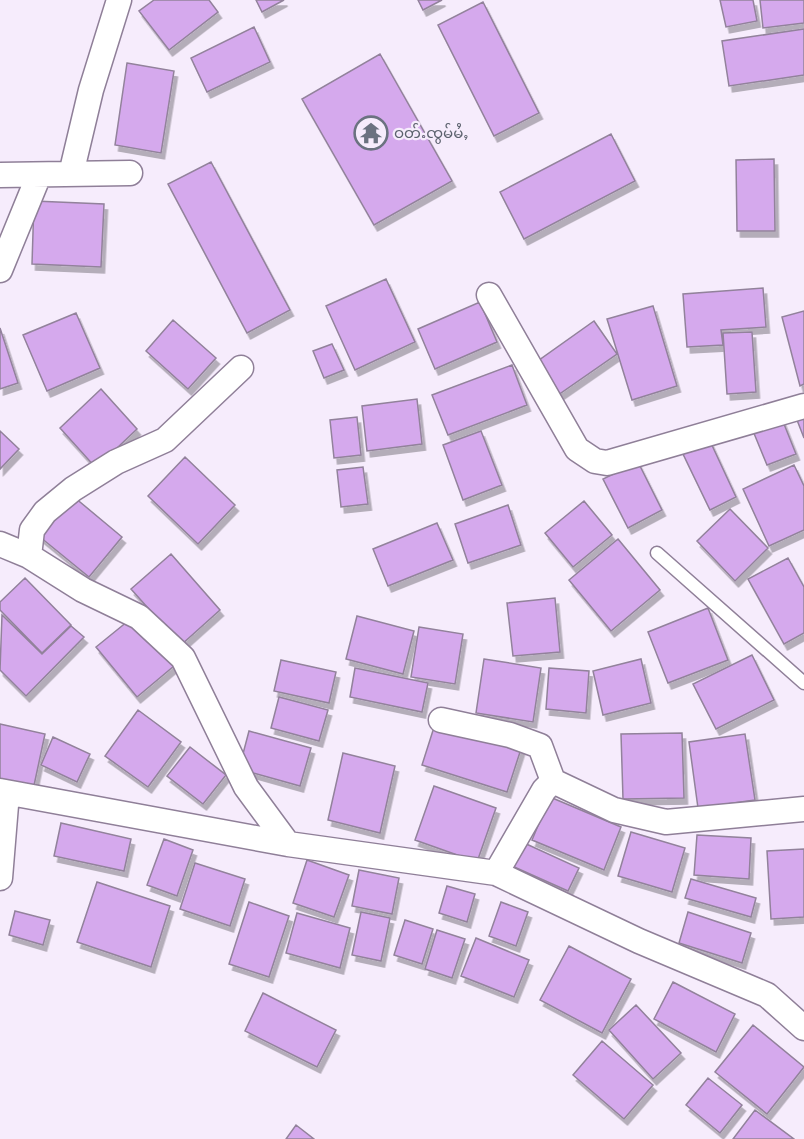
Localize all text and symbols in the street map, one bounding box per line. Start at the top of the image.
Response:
temple icon: ဝတ်ႉၸွမ်မႆႇ [353,115,389,151]
place label: ဝတ်ႉၸွမ်မႆႇ [394,123,469,144]

